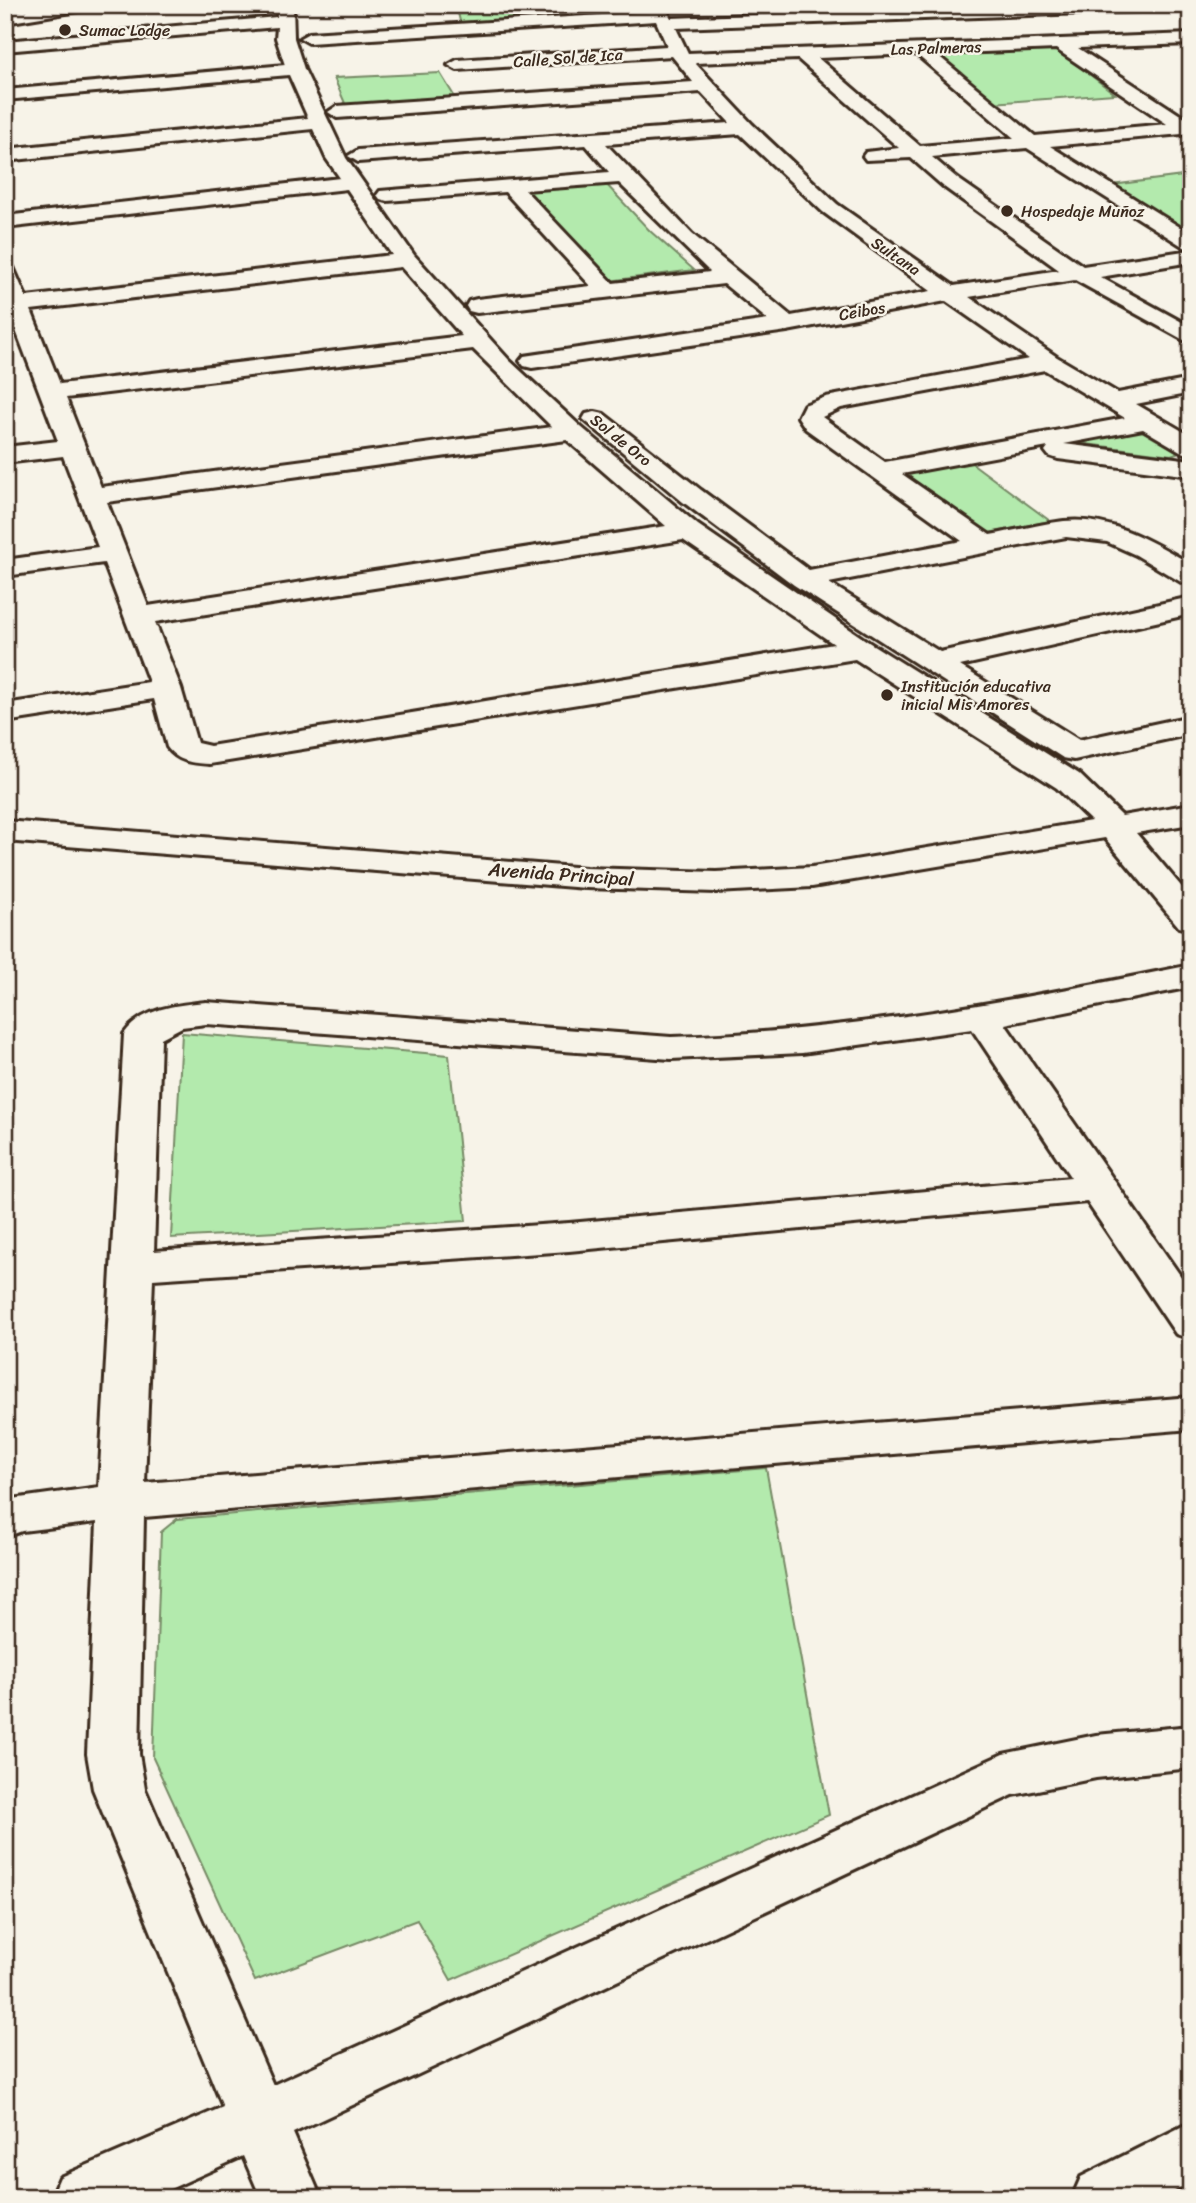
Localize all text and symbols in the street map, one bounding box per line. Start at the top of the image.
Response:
place label: Sumac Lodge [79,16,170,45]
marker: Sumac Lodge [57,22,73,38]
street label: Las Palmeras [890,32,983,64]
street label: Calle Sol de Ica [512,40,625,76]
place label: Hospedaje Muñoz [1021,197,1145,226]
marker: Hospedaje Muñoz [999,203,1015,219]
street label: Sultana [865,229,927,283]
street label: Ceibos [836,293,888,329]
street label: Sol de Oro [584,406,658,474]
place label: Institución educativa inicial Mis Amores [900,672,1052,719]
marker: Institución educativa inicial Mis Amores [879,687,895,703]
street label: Avenida Principal [486,852,635,896]

